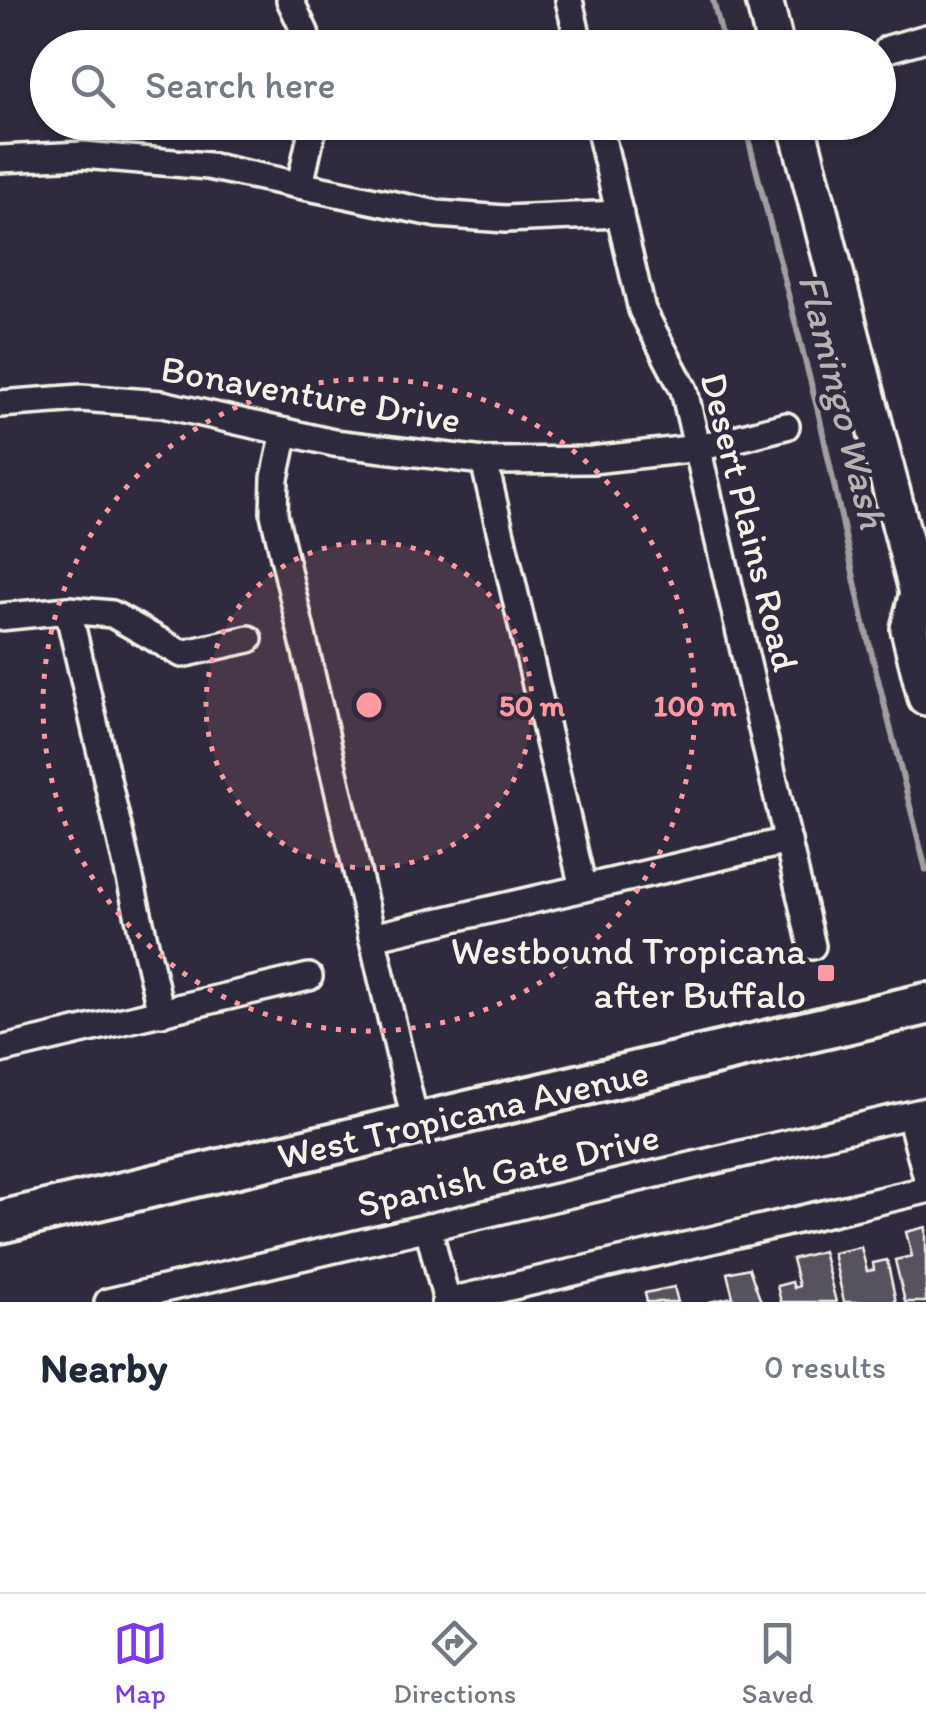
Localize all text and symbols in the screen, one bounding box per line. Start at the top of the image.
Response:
search box [30,30,896,140]
icon: search [65,58,120,113]
text: Search here [145,62,336,108]
water label: Flamingo Wash [788,269,898,534]
street label: Bonaventure Drive [158,345,464,443]
street label: Desert Plains Road [691,368,809,676]
centre of rings [351,687,387,723]
text: 50 m [499,687,566,724]
text: 100 m [654,687,737,724]
place label: Westbound Tropicana after Buffalo [451,928,806,1018]
marker: Westbound Tropicana after Buffalo [815,962,837,984]
street label: West Tropicana Avenue [273,1049,653,1179]
street label: Spanish Gate Drive [352,1113,664,1227]
text: Nearby [40,1342,167,1393]
text: 0 results [764,1348,886,1386]
tab: Map [113,1616,168,1710]
tab: Directions [393,1616,516,1710]
tab: Saved [742,1616,813,1710]

